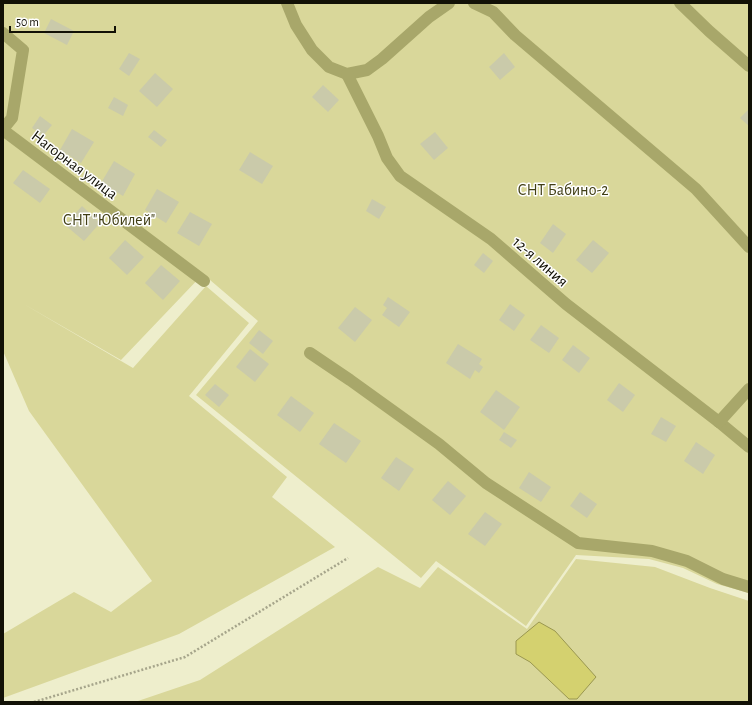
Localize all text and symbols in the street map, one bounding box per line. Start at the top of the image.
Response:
scale bar [10,8,115,34]
text: 50 m [16,16,39,28]
street label: Нагорная улица [28,127,120,203]
park label: СНТ Бабино-2 [517,182,609,198]
park label: СНТ "Юбилей" [63,212,155,228]
street label: 12-я линия [510,234,571,290]

